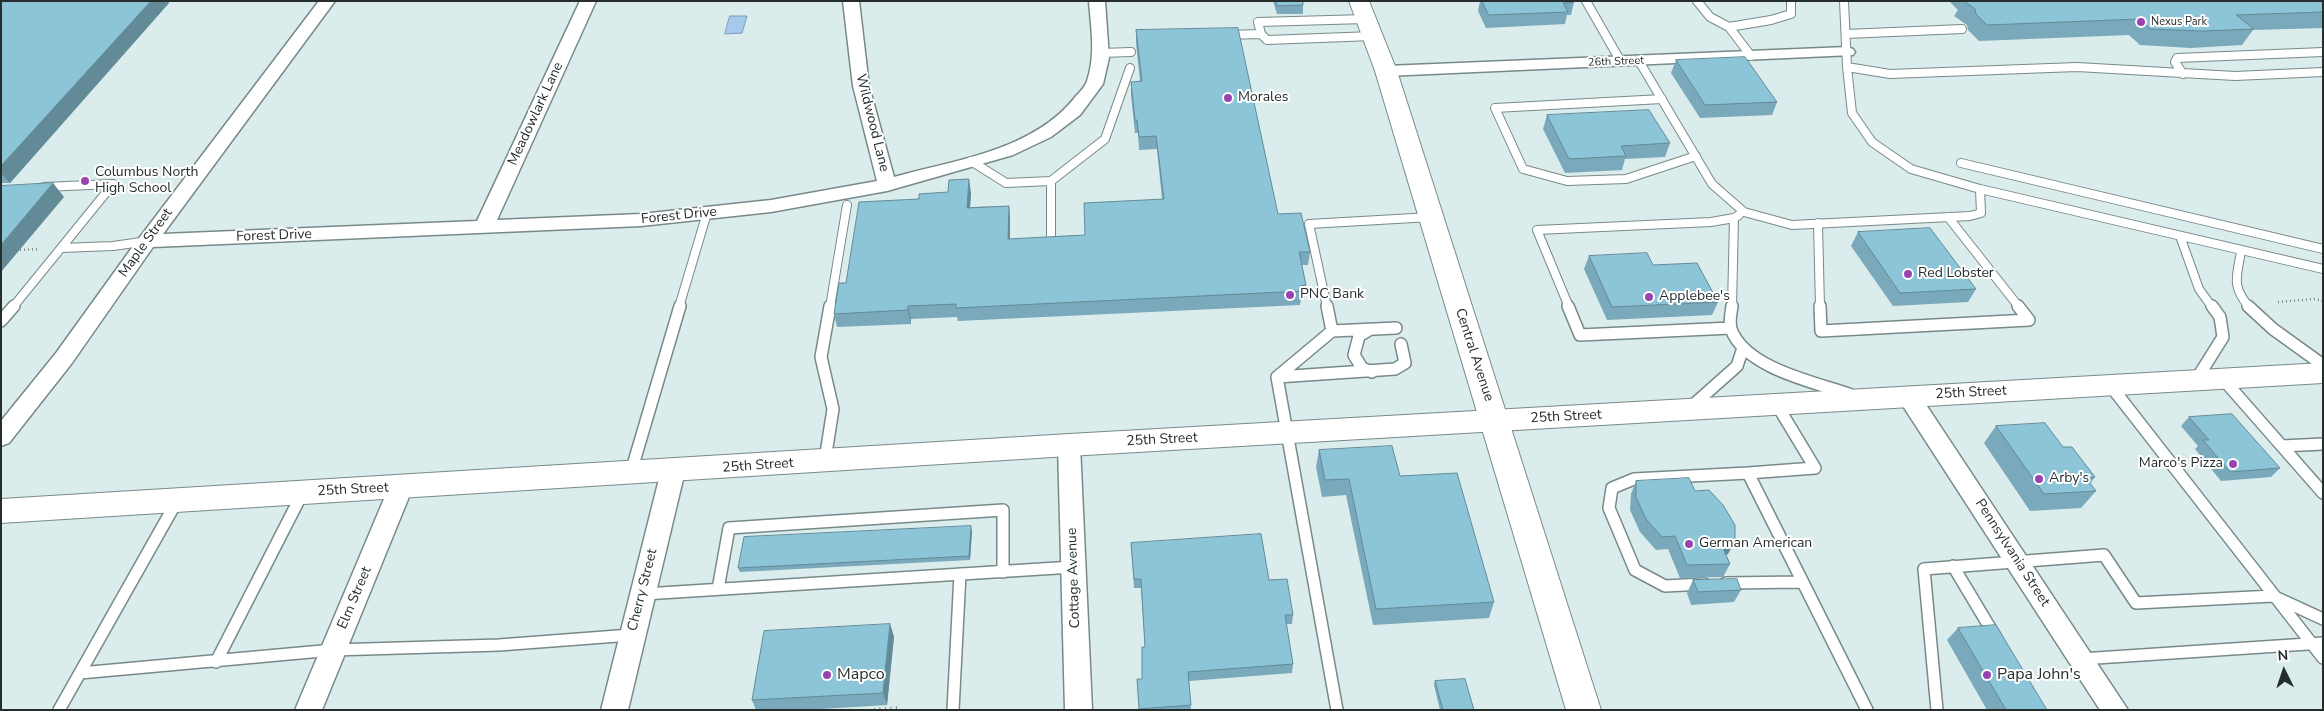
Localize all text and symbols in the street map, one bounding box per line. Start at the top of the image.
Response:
place label: Nexus Park [2151,15,2207,29]
marker: Nexus Park [2135,16,2147,28]
street label: 26th Street [1588,54,1644,70]
street label: Meadowlark Lane [505,60,567,168]
street label: Wildwood Lane [852,72,892,174]
place label: Morales [1238,90,1288,106]
marker: Morales [1222,92,1234,104]
place label: Columbus North High School [95,165,198,198]
marker: Columbus North High School [79,175,91,187]
street label: Forest Drive [640,204,718,228]
street label: Maple Street [115,205,177,281]
street label: Forest Drive [236,226,312,246]
place label: Red Lobster [1918,266,1994,282]
marker: Red Lobster [1902,268,1914,280]
place label: PNC Bank [1300,287,1364,303]
marker: PNC Bank [1284,289,1296,301]
place label: Applebee's [1659,289,1730,305]
marker: Applebee's [1643,291,1655,303]
street label: Central Avenue [1451,306,1497,404]
street label: 25th Street [1935,383,2007,403]
street label: 25th Street [1530,407,1602,427]
street label: 25th Street [1126,430,1198,450]
street label: 25th Street [722,455,794,477]
place label: Marco's Pizza [2139,456,2223,472]
marker: Marco's Pizza [2227,458,2239,470]
place label: Arby's [2049,471,2089,487]
marker: Arby's [2033,473,2045,485]
street label: 25th Street [317,480,389,500]
street label: Pennsylvania Street [1971,496,2053,610]
street label: Cottage Avenue [1064,527,1084,629]
place label: German American [1699,536,1812,552]
marker: German American [1683,538,1695,550]
street label: Cherry Street [625,547,661,633]
street label: Elm Street [334,564,376,632]
north arrow [2259,646,2309,696]
text: N [2277,646,2289,665]
place label: Mapco [837,665,885,685]
place label: Papa John's [1997,665,2081,685]
marker: Mapco [821,669,833,681]
marker: Papa John's [1981,669,1993,681]

